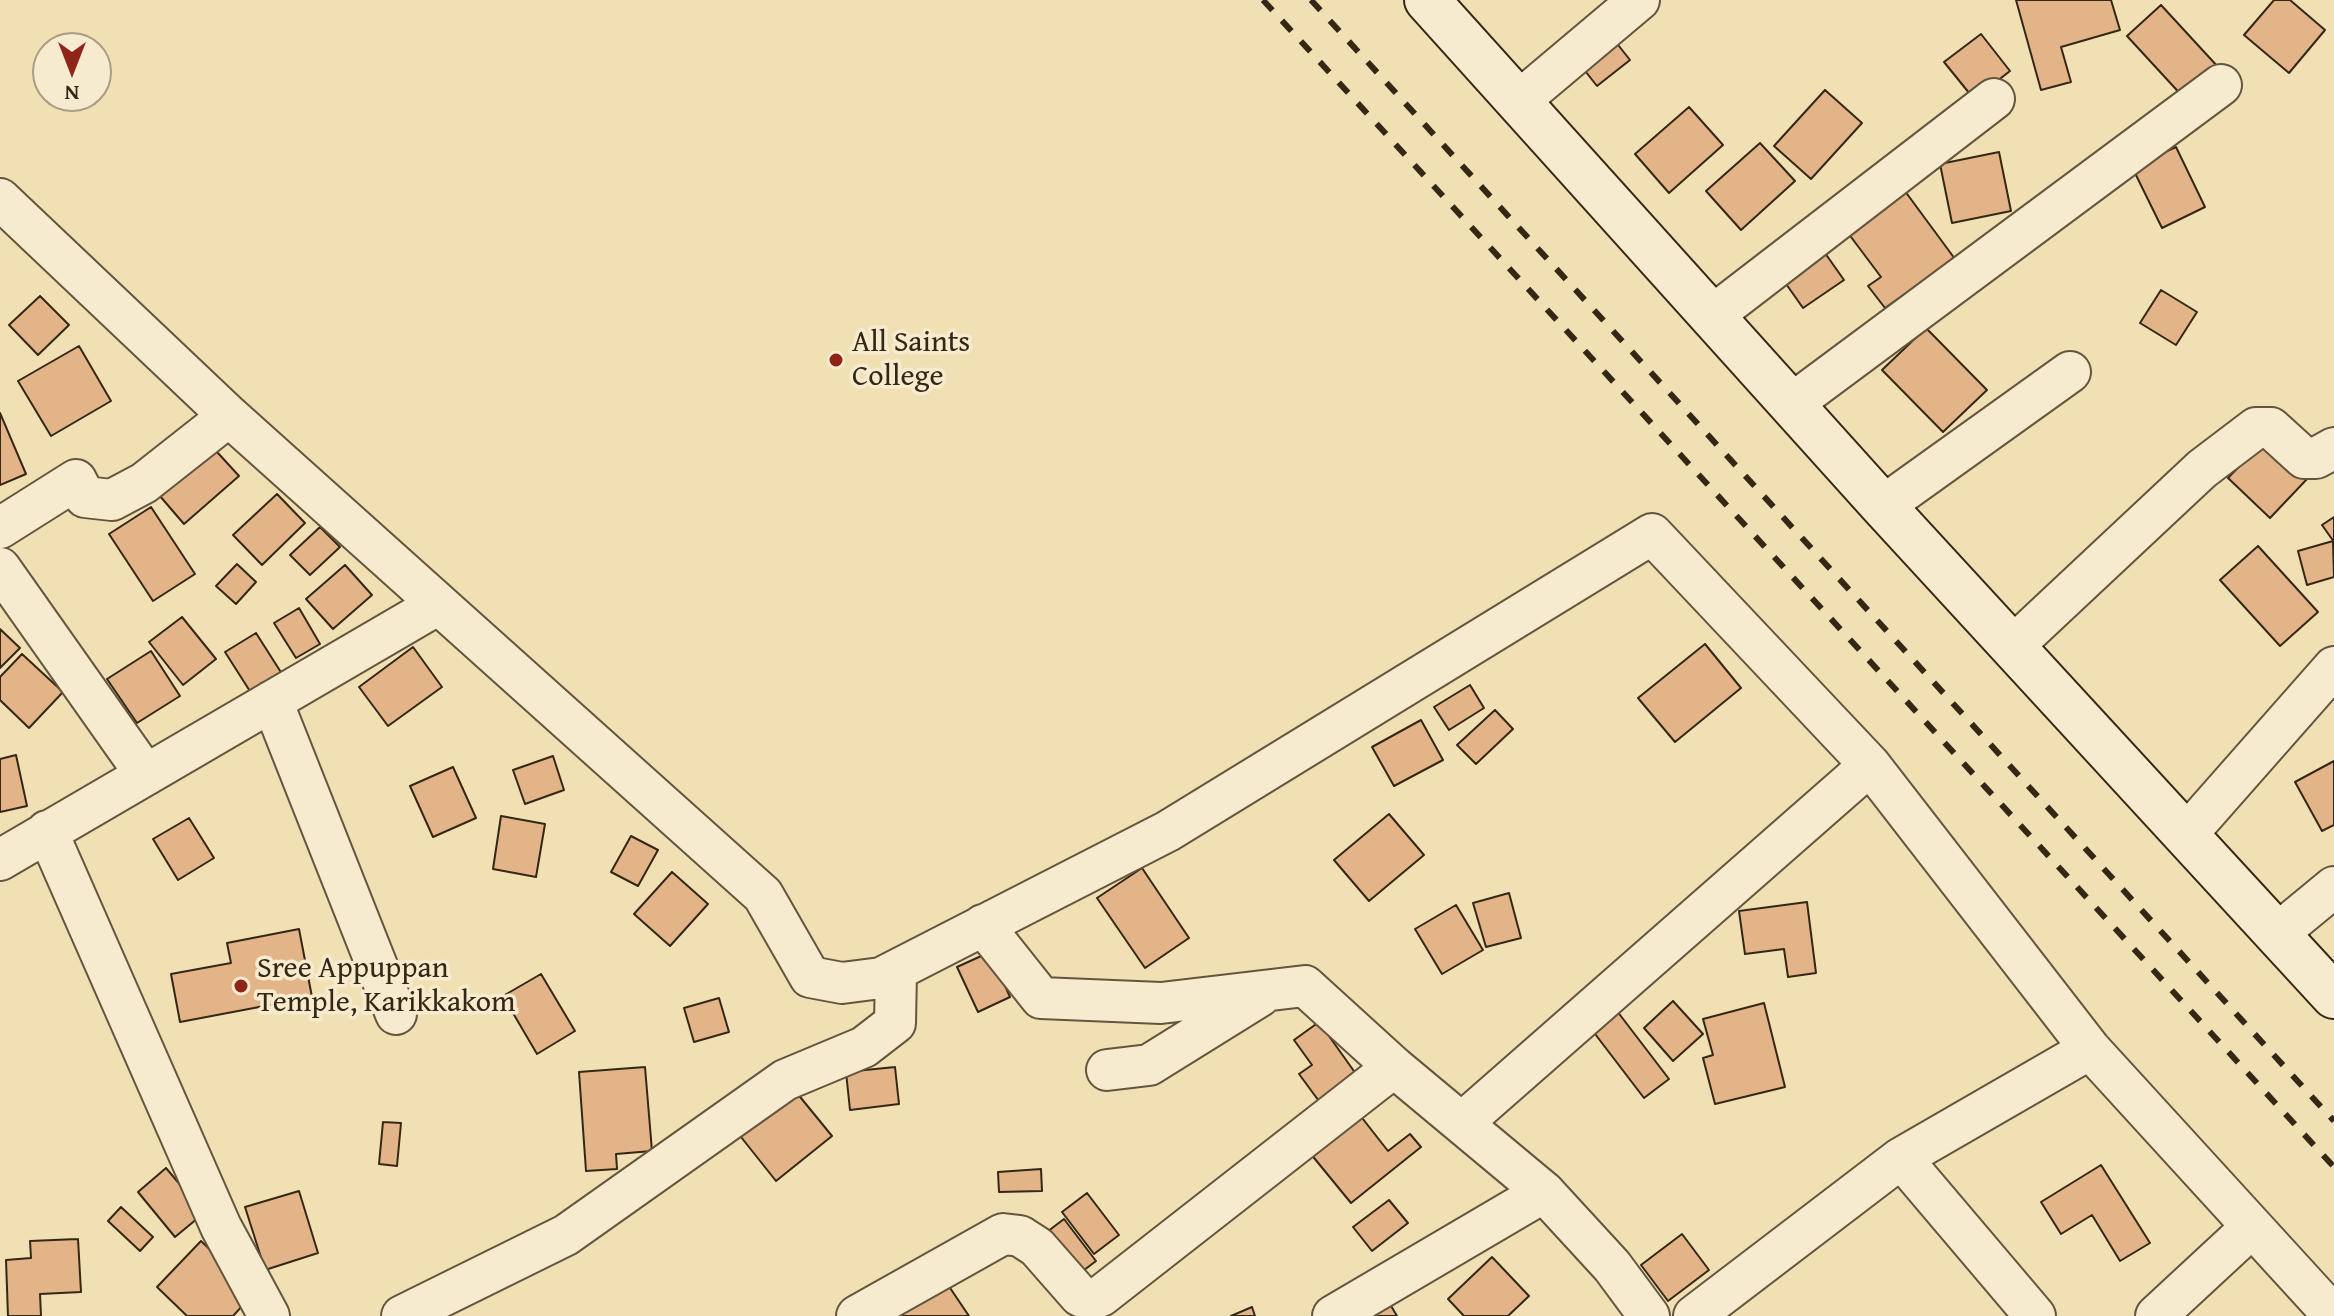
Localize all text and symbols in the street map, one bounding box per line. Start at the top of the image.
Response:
north arrow [32,32,112,112]
text: N [65,78,79,110]
place label: All Saints College [852,325,970,396]
marker: All Saints College [827,351,845,369]
place label: Sree Appuppan Temple, Karikkakom [257,951,516,1022]
marker: Sree Appuppan Temple, Karikkakom [232,977,250,995]

